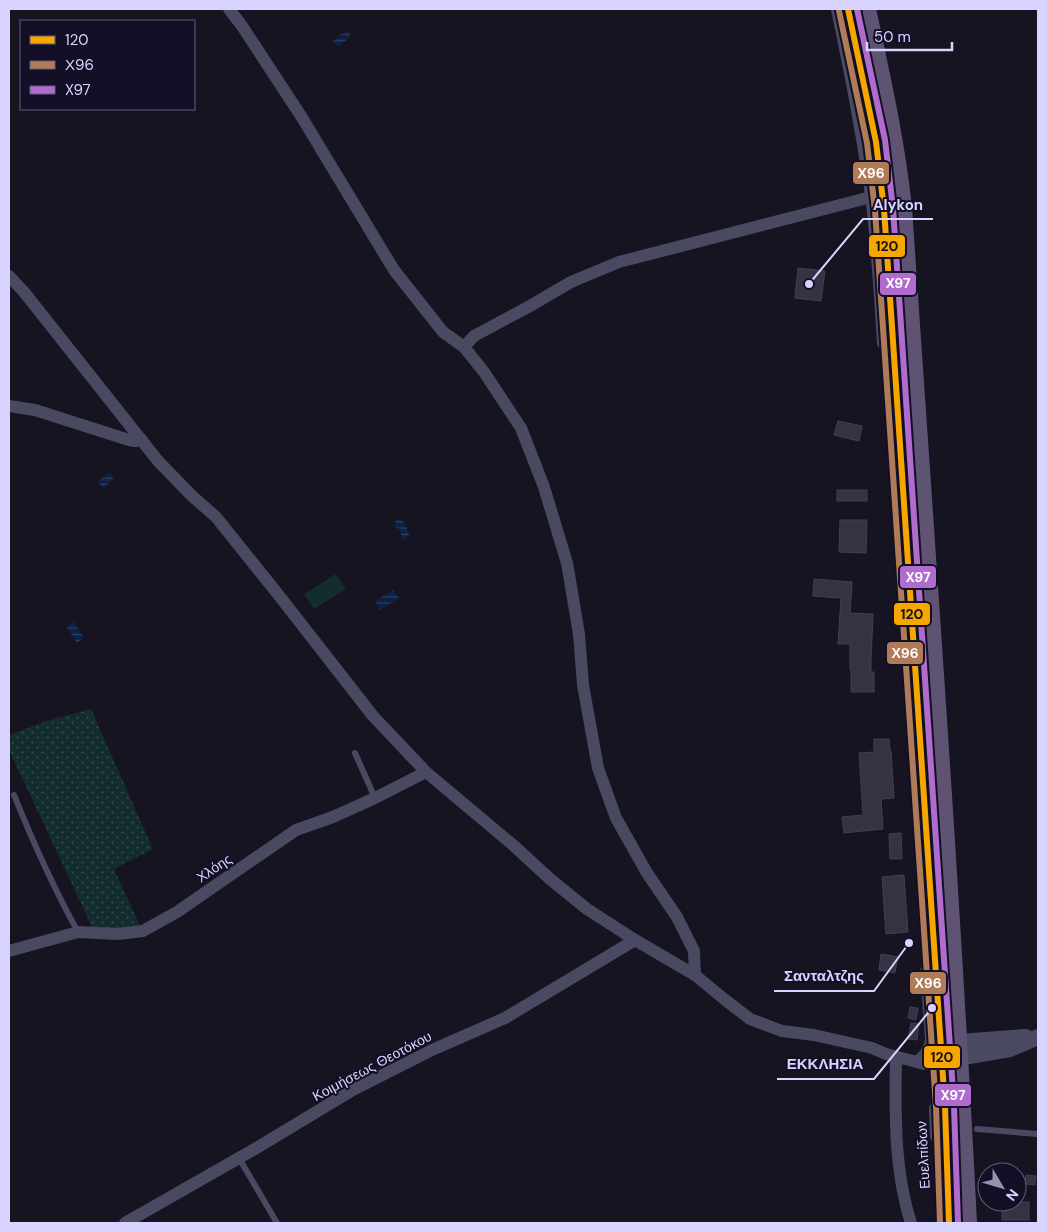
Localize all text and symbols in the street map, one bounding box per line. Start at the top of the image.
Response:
legend [20,20,195,110]
scale bar [867,20,952,52]
text: 50 m [874,27,911,47]
text: 120 [65,30,88,50]
text: Χ96 [65,55,94,75]
text: X97 [65,80,91,100]
line badge: Χ96 [852,161,890,185]
text: Χ96 [857,164,885,182]
callout: Alykon [863,189,933,219]
text: Alykon [873,195,923,215]
line badge: 120 [868,234,906,258]
text: 120 [876,237,899,255]
line badge: X97 [879,272,917,296]
text: X97 [885,274,911,292]
line badge: X97 [899,565,937,589]
text: X97 [905,568,931,586]
line badge: 120 [893,602,931,626]
text: 120 [901,605,924,623]
line badge: Χ96 [886,641,924,665]
text: Χ96 [891,644,919,662]
street label: Χλόης [193,850,235,886]
callout: Σανταλτζης [774,961,874,991]
text: Σανταλτζης [784,966,864,986]
line badge: Χ96 [909,971,947,995]
text: Χ96 [914,974,942,992]
street label: Κοιμήσεως Θεοτόκου [309,1027,435,1105]
line badge: 120 [923,1045,961,1069]
text: 120 [931,1048,954,1066]
callout: ΕΚΚΛΗΣΙΑ [777,1049,874,1079]
text: ΕΚΚΛΗΣΙΑ [787,1054,863,1074]
line badge: X97 [934,1083,972,1107]
text: X97 [940,1086,966,1104]
street label: Ευελπίδων [912,1121,934,1189]
north arrow [977,1162,1027,1212]
text: N [1002,1185,1022,1205]

